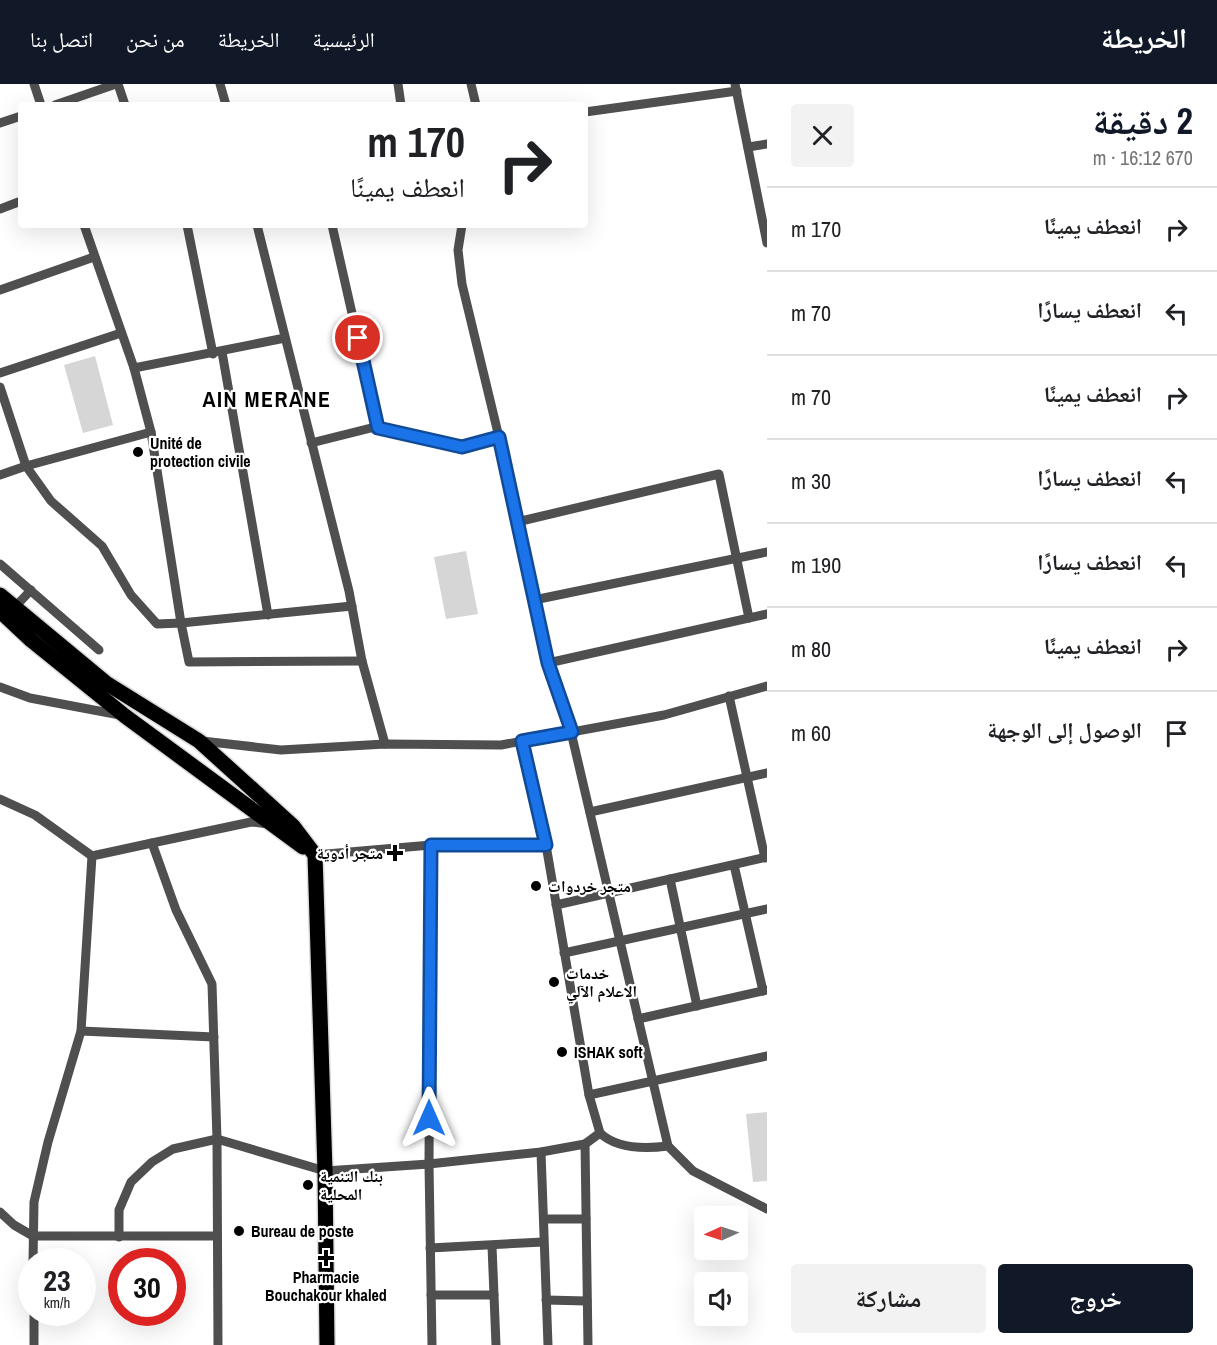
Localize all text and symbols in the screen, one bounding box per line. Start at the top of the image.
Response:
text: الخريطة [1101,19,1187,57]
text: اتصل بنا [30,25,93,54]
text: من نحن [126,25,185,54]
text: الخريطة [218,25,280,54]
text: الرئيسية [313,25,375,54]
text: 2 دقيقة [1093,97,1193,145]
button: close [791,104,854,167]
text: 170 m [367,114,465,170]
icon: right [486,126,564,204]
text: 670 m · 16:12 [1093,144,1193,171]
text: انعطف يمينًا [350,169,465,205]
text: انعطف يمينًا [1044,211,1142,241]
icon: right [1160,213,1193,246]
text: 170 m [791,214,841,244]
text: انعطف يسارًا [1037,295,1142,325]
icon: left [1160,297,1193,330]
text: 70 m [791,298,831,328]
pin [332,312,383,363]
icon: arrive [341,321,374,354]
text: انعطف يمينًا [1044,379,1142,409]
icon: right [1160,381,1193,414]
text: 70 m [791,382,831,412]
district label: AIN MERANE [202,384,332,414]
place label: Unité de protection civile [150,432,251,472]
marker: Unité de protection civile [131,445,145,459]
text: انعطف يسارًا [1037,463,1142,493]
icon: left [1160,465,1193,498]
text: 30 m [791,466,831,496]
text: انعطف يسارًا [1037,547,1142,577]
icon: left [1160,549,1193,582]
text: 190 m [791,550,841,580]
text: انعطف يمينًا [1044,631,1142,661]
icon: right [1160,633,1193,666]
text: 80 m [791,634,831,664]
text: الوصول إلى الوجهة [987,715,1142,745]
icon: arrive [1160,717,1193,750]
text: 60 m [791,718,831,748]
place label: متجر أدوية [317,842,383,864]
marker: متجر أدوية [388,846,402,860]
place label: متجر خردوات [548,875,631,897]
marker: متجر خردوات [529,879,543,893]
place label: خدمات الاعلام الآلي [566,962,637,1004]
marker: خدمات الاعلام الآلي [547,975,561,989]
place label: ISHAK soft [574,1041,643,1063]
marker: ISHAK soft [555,1045,569,1059]
position arrow [397,1086,461,1150]
place label: بنك التنمية المحلية [320,1165,383,1205]
marker: بنك التنمية المحلية [301,1178,315,1192]
north arrow [694,1206,748,1260]
map controls [694,1206,748,1326]
place label: Bureau de poste [251,1220,354,1242]
marker: Bureau de poste [232,1224,246,1238]
speed limit sign: 30 [108,1248,186,1326]
marker: Pharmacie Bouchakour khaled [319,1251,333,1265]
text: 23 [43,1260,71,1300]
button: مشاركة [791,1264,986,1333]
button: خروج [998,1264,1193,1333]
place label: Pharmacie Bouchakour khaled [265,1266,387,1306]
button: sound [694,1272,748,1326]
text: km/h [44,1292,70,1313]

